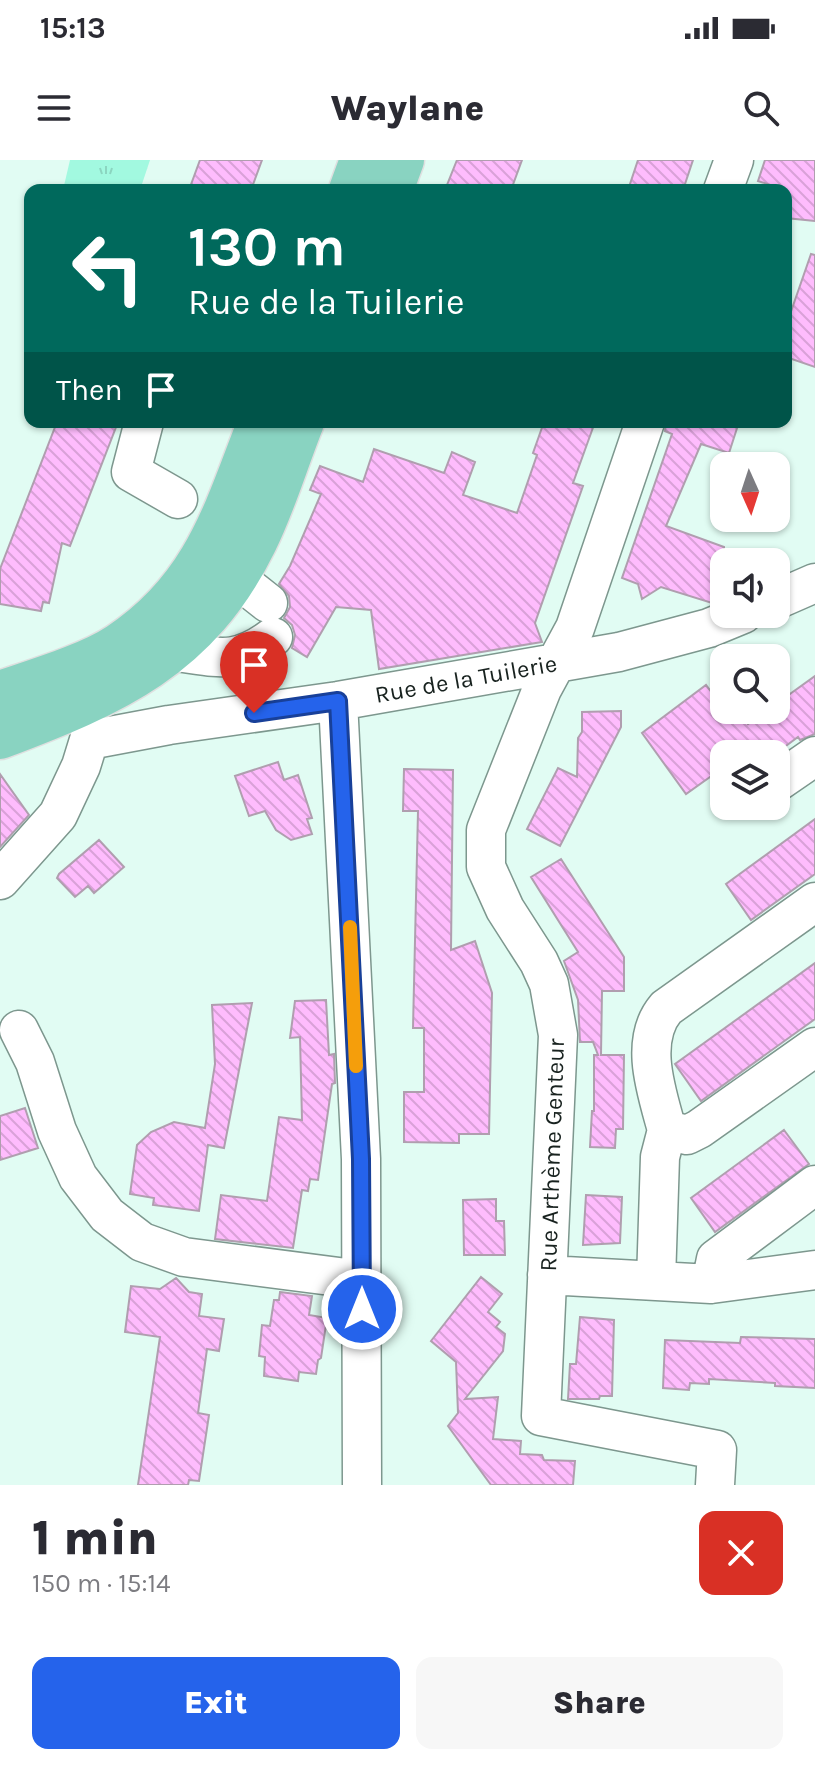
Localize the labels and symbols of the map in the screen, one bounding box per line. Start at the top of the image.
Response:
north arrow [710,452,790,532]
pin [220,631,288,713]
street label: Rue de la Tuilerie [373,649,559,709]
street label: Rue Arthème Genteur [534,1038,570,1272]
position arrow [320,1267,404,1351]

